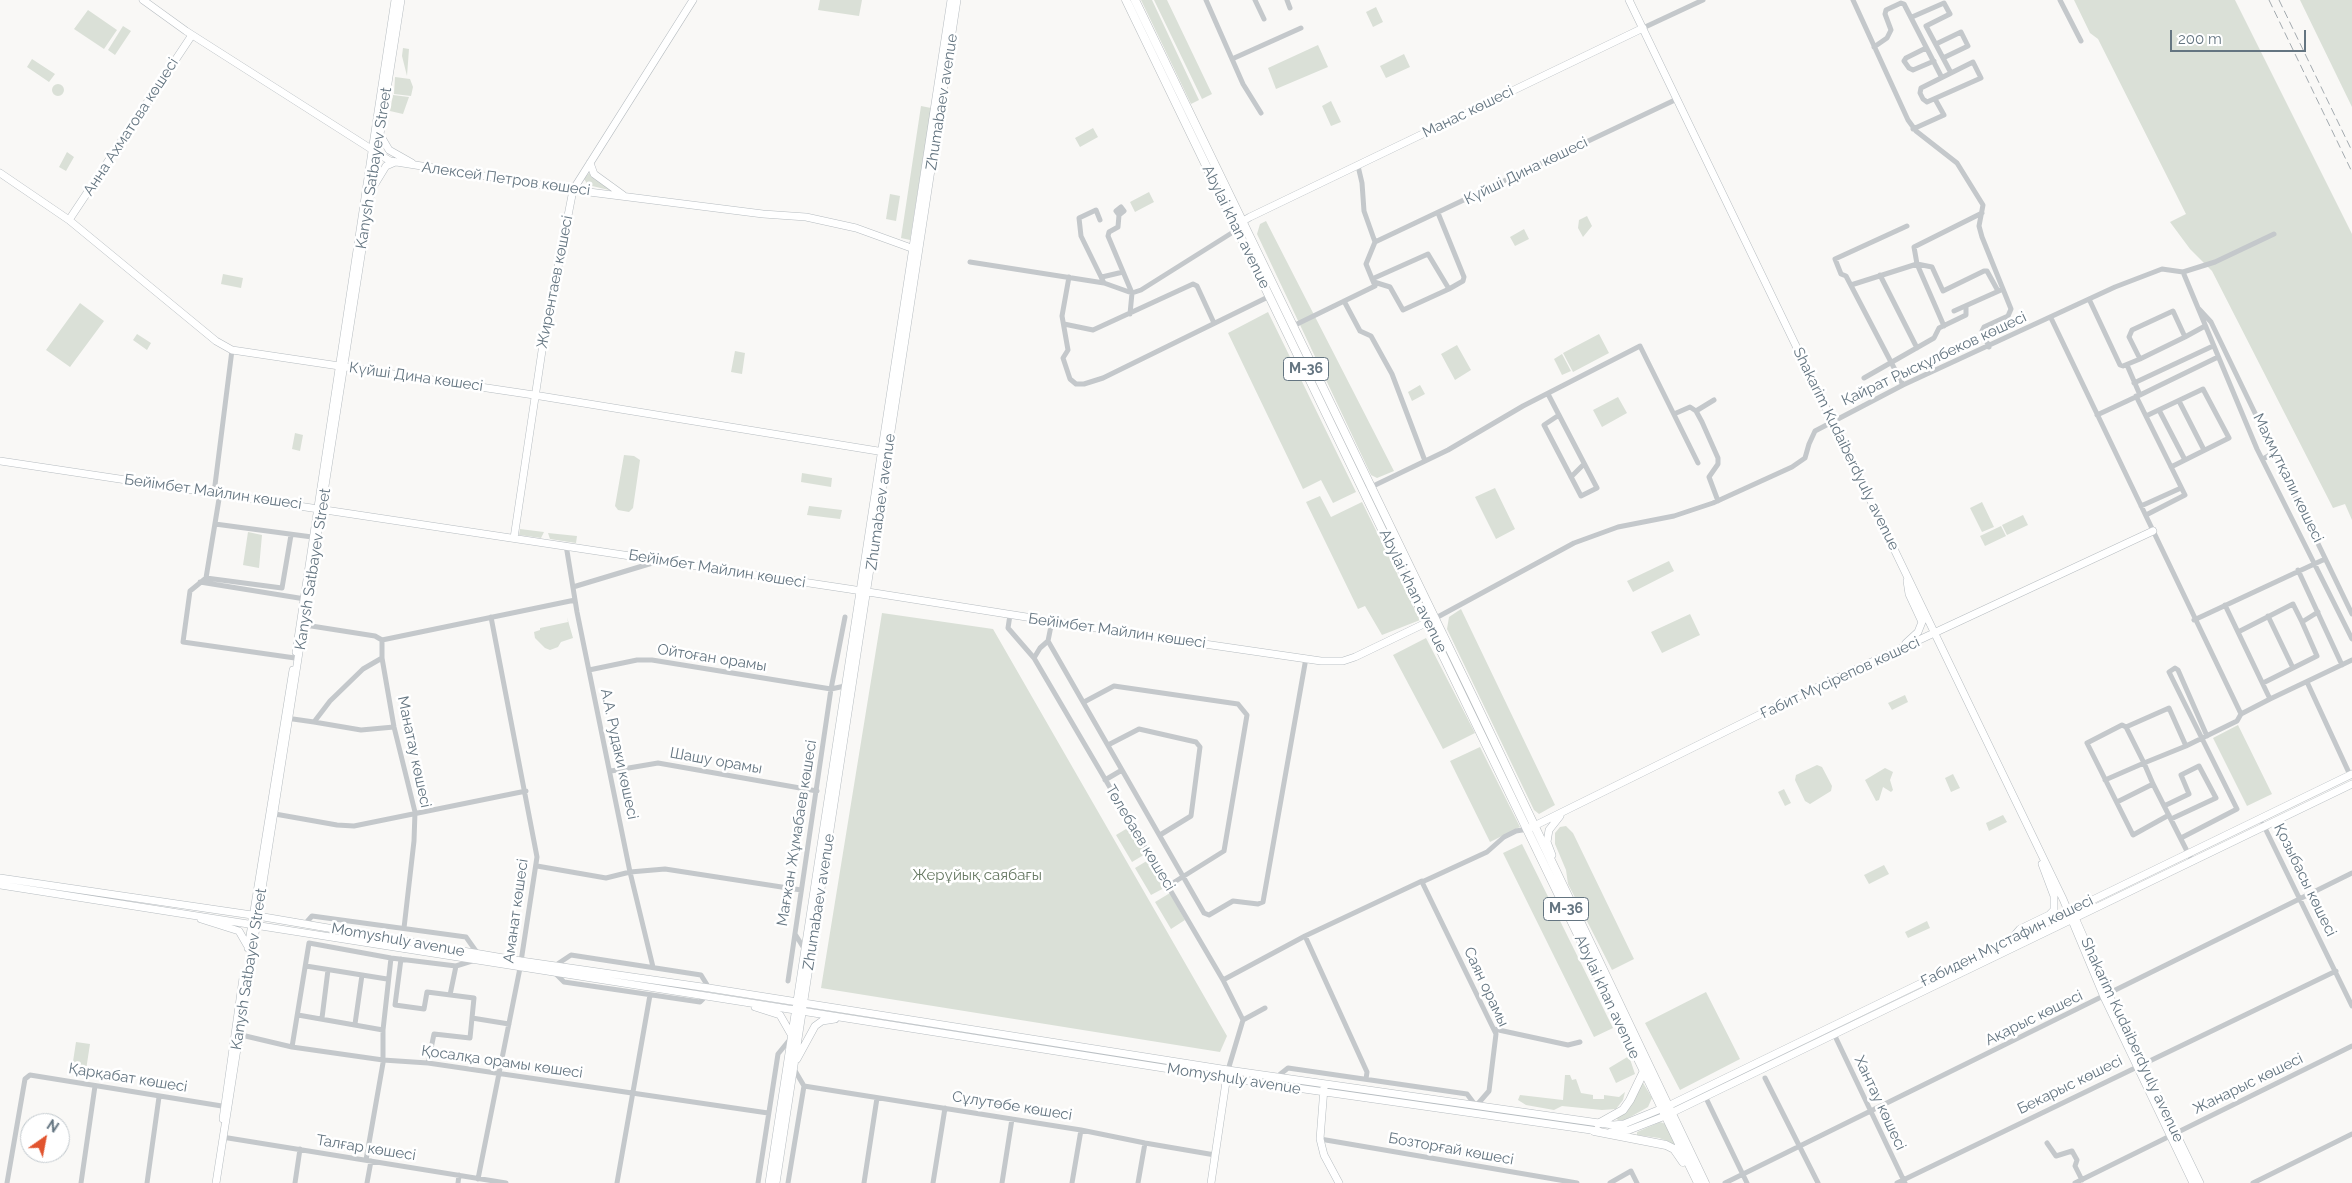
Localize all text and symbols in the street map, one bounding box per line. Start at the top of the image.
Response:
scale bar [2172,20,2308,52]
text: 200 m [2178,30,2222,48]
street label: Zhumabaev avenue [922,33,962,171]
street label: Анна Ахматова көшесі [80,55,182,199]
street label: Манас көшесі [1420,82,1516,142]
street label: Kanysh Satbayev Street [352,86,396,250]
street label: Күйші Дина көшесі [1461,133,1591,209]
street label: Алексей Петров көшесі [421,158,591,200]
street label: Abylai khan avenue [1198,162,1274,292]
street label: Жирентаев көшесі [533,214,577,350]
street label: Қайрат Рысқұлбеков көшесі [1839,308,2029,410]
street label: Shakarim Kudaiberdyuly avenue [1789,345,1903,553]
road number: M-36 [1284,358,1328,380]
street label: Күйші Дина көшесі [348,359,484,395]
street label: Махмұтқали көшесі [2249,411,2327,545]
street label: Zhumabaev avenue [862,433,900,571]
street label: Бейімбет Майлин көшесі [123,471,303,513]
street label: Kanysh Satbayev Street [291,487,335,651]
street label: Abylai khan avenue [1375,526,1451,656]
street label: Бейімбет Майлин көшесі [627,546,807,592]
street label: Бейімбет Майлин көшесі [1027,610,1207,652]
street label: Ғабит Мүсірепов көшесі [1757,633,1923,723]
street label: Ойтоған орамы [656,640,768,676]
street label: А.А. Рудаки көшесі [596,687,642,821]
street label: Манатау көшесі [393,695,435,809]
street label: Мағжан Жұмабаев көшесі [773,739,821,927]
street label: Шашу орамы [668,744,764,778]
street label: Төлебаев көшесі [1101,782,1179,894]
street label: Қозыбасы көшесі [2270,821,2340,939]
street label: Zhumabaev avenue [799,833,839,971]
street label: Аманат көшесі [500,858,532,964]
park label: Жерұйық саябағы [912,866,1042,884]
street label: Kanysh Satbayev Street [227,887,271,1051]
street label: Ғабиден Мұстафин көшесі [1918,891,2096,991]
road number: M-36 [1544,898,1588,921]
street label: Momyshuly avenue [330,919,466,961]
street label: Abylai khan avenue [1570,932,1644,1062]
street label: Shakarim Kudaiberdyuly avenue [2077,935,2187,1145]
street label: Саян орамы [1460,944,1512,1030]
street label: Ақарыс көшесі [1982,987,2086,1049]
street label: Қосалқа орамы көшесі [420,1042,584,1082]
street label: Жанарыс көшесі [2190,1050,2306,1118]
street label: Бекарыс көшесі [2015,1052,2125,1118]
street label: Хантау көшесі [1850,1053,1910,1153]
street label: Қарқабат көшесі [67,1060,189,1096]
street label: Momyshuly avenue [1166,1060,1302,1098]
street label: Сұлутөбе көшесі [951,1088,1073,1124]
north arrow [20,1113,70,1163]
text: N [44,1117,61,1136]
street label: Бозторғай көшесі [1387,1129,1515,1169]
street label: Талғар көшесі [315,1131,417,1165]

